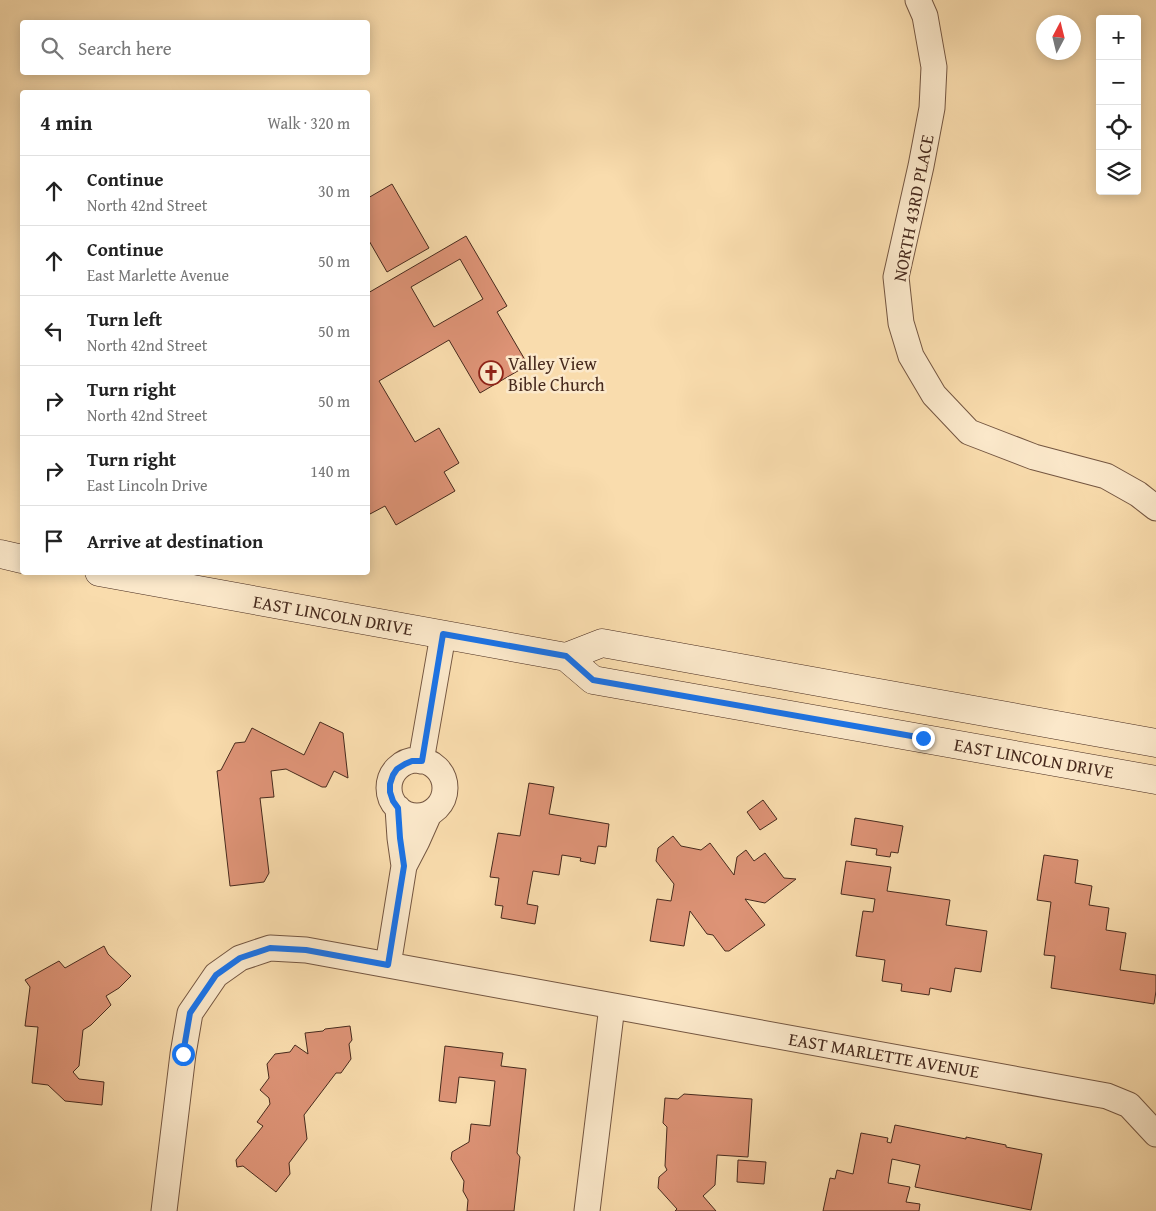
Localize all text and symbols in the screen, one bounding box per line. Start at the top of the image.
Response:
north arrow [1036,15,1081,60]
map controls [1096,15,1141,195]
button: + [1096,15,1141,60]
search box [20,20,370,75]
icon: search [38,34,66,62]
text: Search here [78,34,172,62]
button: − [1096,60,1141,105]
button: locate [1096,105,1141,150]
text: 4 min [40,107,92,138]
text: Walk · 320 m [267,111,350,135]
street label: NORTH 43RD PLACE [886,132,940,284]
button: layers [1096,150,1141,195]
text: Continue [87,165,164,193]
icon: ahead [40,177,68,205]
text: 30 m [318,179,350,203]
text: North 42nd Street [87,193,207,217]
text: Continue [87,235,164,263]
icon: ahead [40,247,68,275]
text: 50 m [318,249,350,273]
text: East Marlette Avenue [87,263,229,287]
text: Turn left [87,305,162,333]
icon: left [40,317,68,345]
text: 50 m [318,319,350,343]
text: North 42nd Street [87,333,207,357]
place label: Valley View Bible Church [508,350,605,398]
church icon: Valley View Bible Church [478,360,504,386]
text: Turn right [87,375,176,403]
icon: right [40,387,68,415]
text: 50 m [318,389,350,413]
text: North 42nd Street [87,403,207,427]
text: Turn right [87,445,176,473]
icon: right [40,457,68,485]
text: 140 m [310,459,350,483]
text: East Lincoln Drive [87,473,208,497]
icon: arrive [40,527,68,555]
text: Arrive at destination [87,527,263,555]
street label: EAST LINCOLN DRIVE [251,588,415,642]
route end [912,727,935,750]
street label: EAST LINCOLN DRIVE [952,731,1116,785]
street label: EAST MARLETTE AVENUE [787,1025,981,1085]
route start [172,1043,195,1066]

